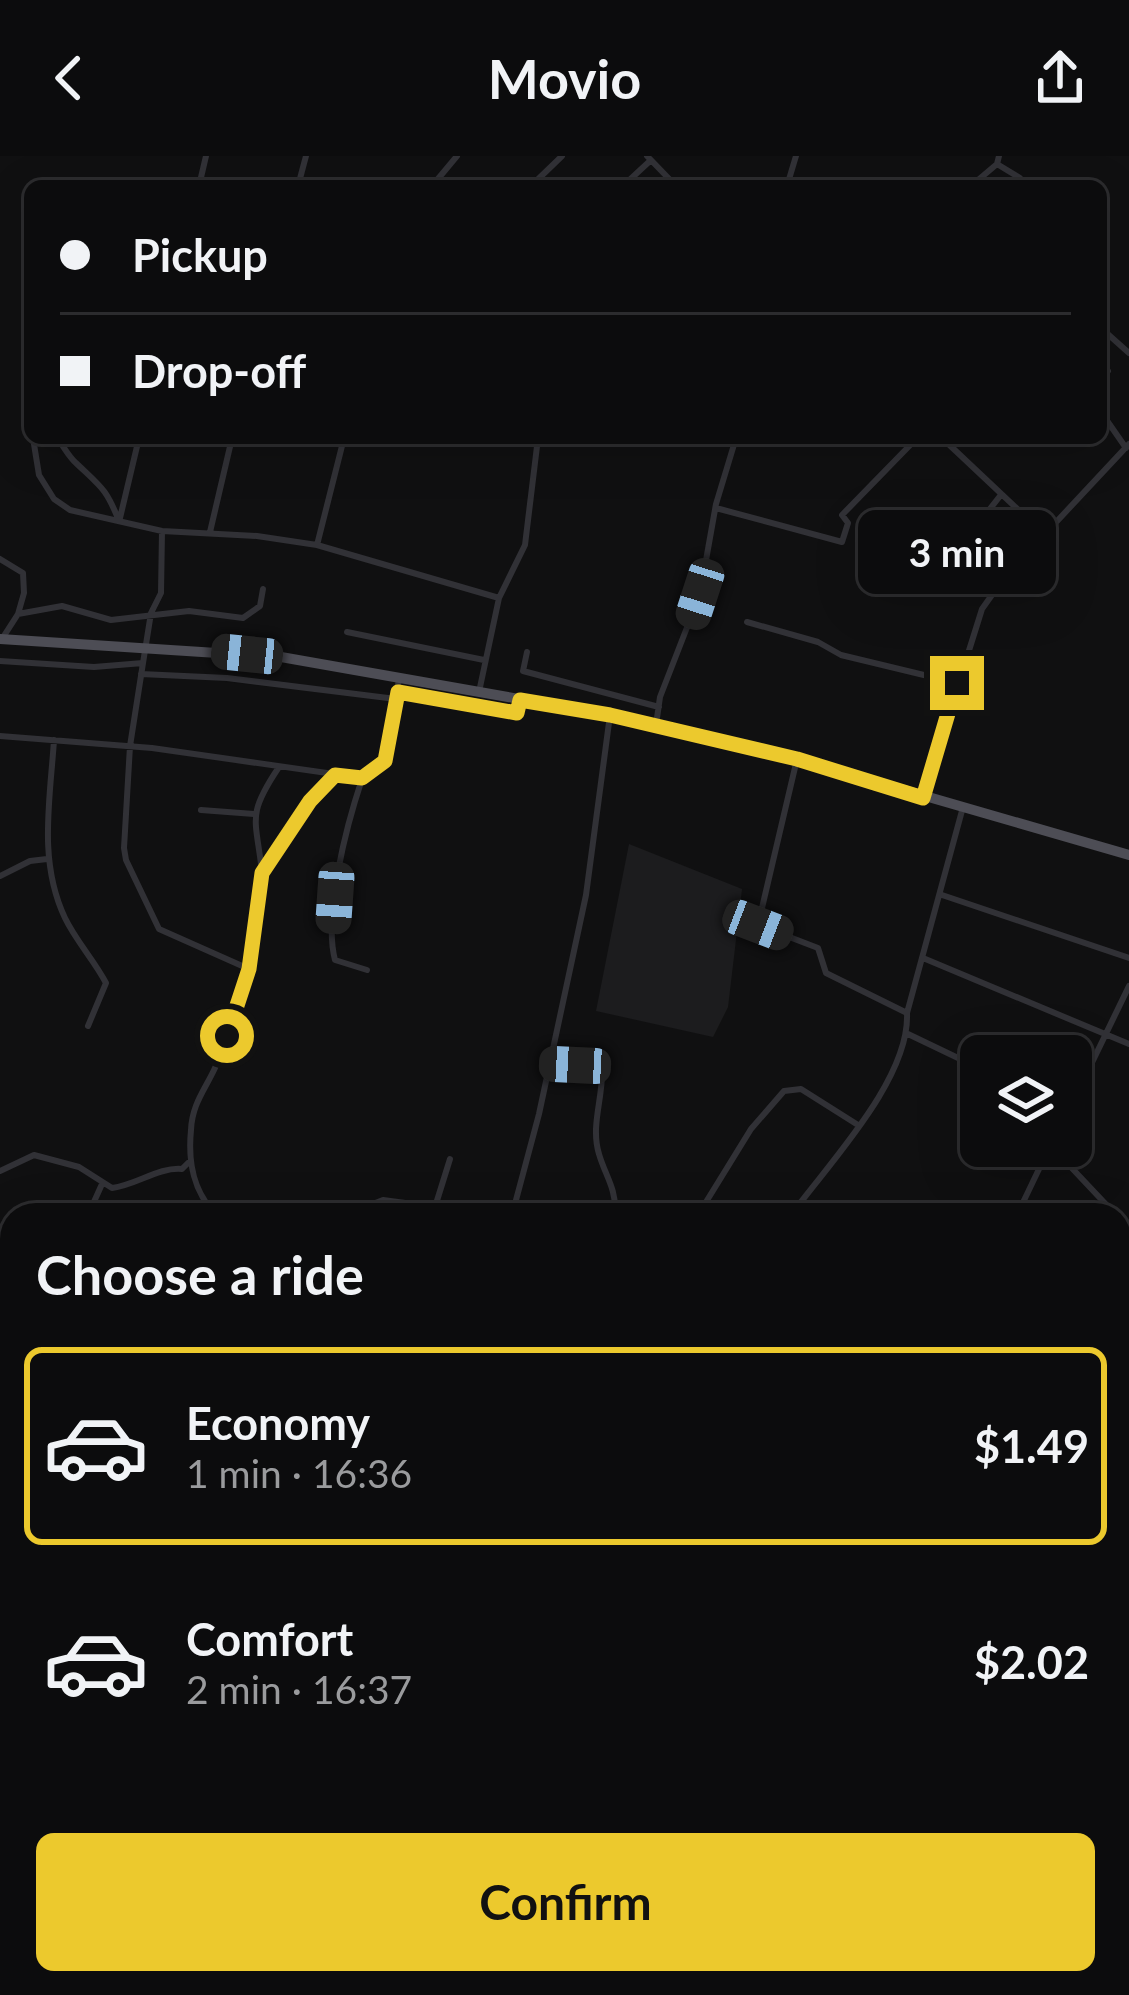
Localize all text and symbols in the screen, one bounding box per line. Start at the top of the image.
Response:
icon: back [36,45,102,111]
icon: share [1027,45,1093,111]
text: Movio [488,46,641,111]
text: Pickup [132,228,268,282]
text: Drop-off [132,344,306,398]
callout: 3 min [858,509,1056,593]
text: 3 min [909,529,1005,575]
car [672,554,728,634]
car [209,632,285,676]
route end [930,656,984,710]
car [315,861,355,935]
car [718,895,798,955]
route start [200,1009,254,1063]
map controls [960,1035,1092,1167]
button: layers [960,1035,1092,1167]
car [538,1045,612,1085]
text: Choose a ride [36,1242,364,1307]
icon: car [42,1392,150,1500]
text: Economy [186,1396,370,1450]
text: $1.49 [974,1419,1089,1473]
text: 1 min · 16:36 [186,1450,412,1496]
icon: car [42,1608,150,1716]
text: Comfort [186,1612,353,1666]
text: $2.02 [974,1635,1089,1689]
text: 2 min · 16:37 [186,1666,412,1712]
button: Confirm [36,1833,1095,1971]

